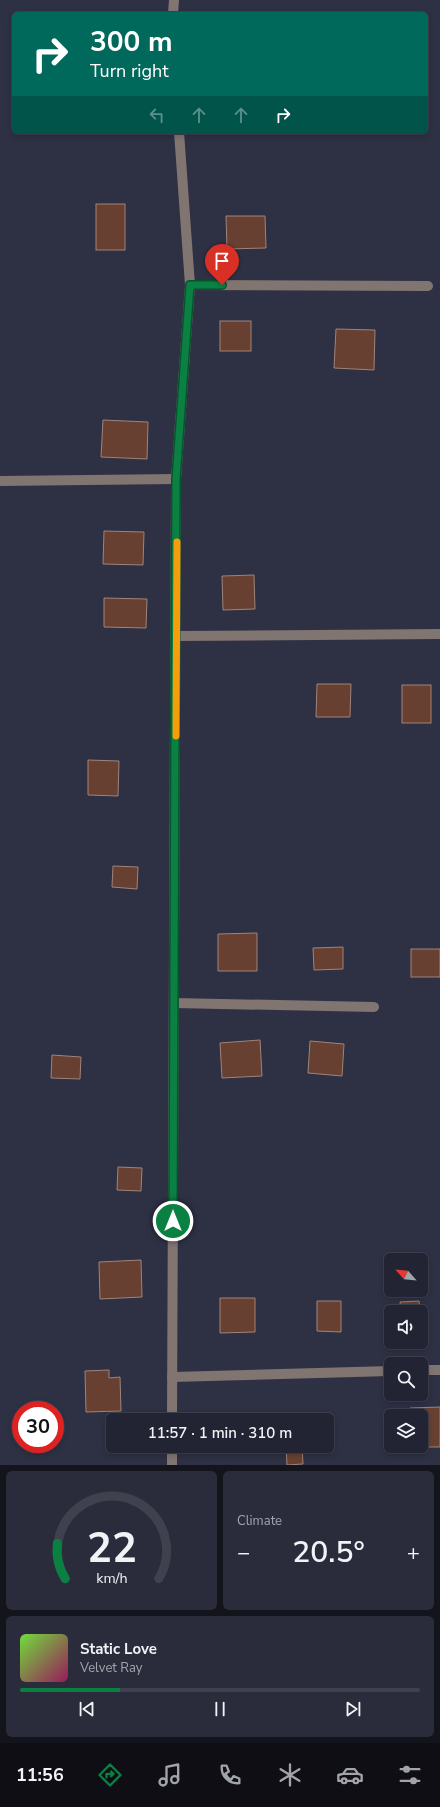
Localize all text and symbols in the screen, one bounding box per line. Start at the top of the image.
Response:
text: 300 m [90,23,173,61]
icon: right [24,28,76,80]
text: Turn right [90,59,169,83]
icon: left [146,104,168,126]
icon: ahead [188,104,210,126]
icon: ahead [230,104,252,126]
icon: right [272,104,294,126]
pin [205,244,239,285]
icon: arrive [211,250,233,272]
position arrow [152,1200,194,1242]
north arrow [384,1253,428,1297]
map controls [384,1253,428,1453]
button: sound [384,1305,428,1349]
button: search [384,1357,428,1401]
speed limit sign: 30 [12,1401,64,1453]
button: layers [384,1409,428,1453]
text: 11:57 · 1 min · 310 m [148,1423,292,1443]
text: Climate [237,1512,282,1530]
text: 22 [87,1519,136,1576]
text: 20.5° [292,1532,365,1573]
text: − [237,1538,250,1568]
text: + [407,1538,420,1568]
text: km/h [96,1568,127,1587]
text: Static Love [80,1639,157,1659]
text: Velvet Ray [80,1659,142,1677]
icon: previous [76,1698,98,1720]
icon: pause [209,1698,231,1720]
icon: next [342,1698,364,1720]
icon: directions [96,1761,124,1789]
icon: music [156,1761,184,1789]
icon: phone [216,1761,244,1789]
icon: climate [276,1761,304,1789]
icon: car [336,1761,364,1789]
icon: filters [396,1761,424,1789]
text: 11:56 [16,1763,64,1787]

